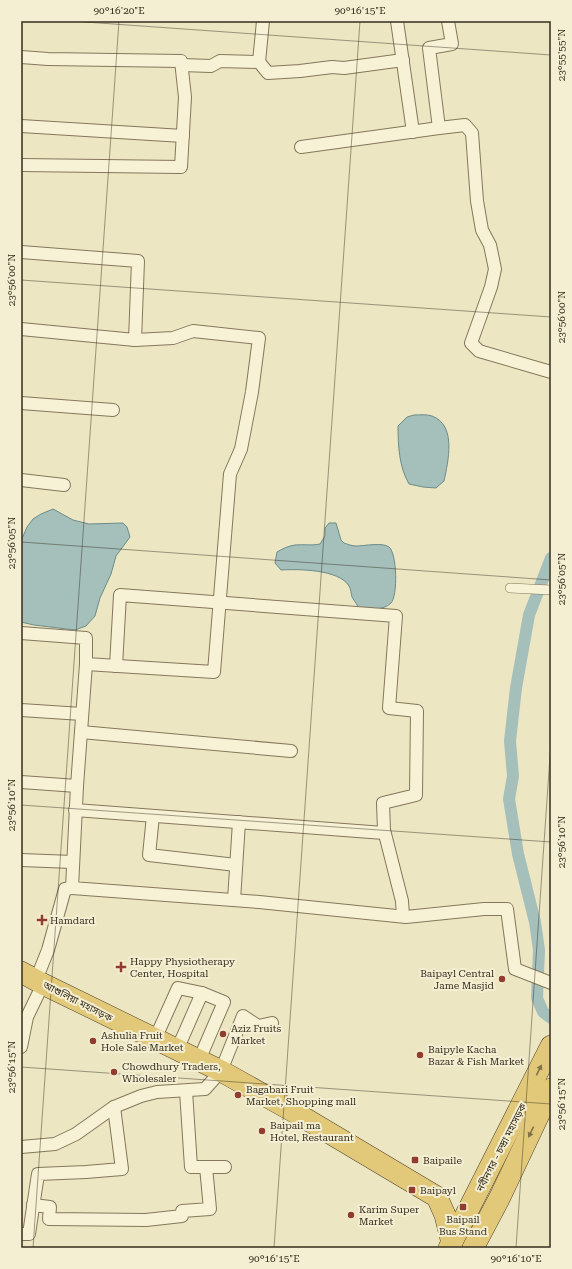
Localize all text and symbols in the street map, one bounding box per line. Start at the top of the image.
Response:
text: 90°16'20"E [93,5,145,16]
text: 90°16'15"E [334,5,386,16]
text: 23°55'55"N [556,29,567,81]
text: 23°56'00"N [6,254,17,306]
text: 23°56'00"N [556,291,567,343]
text: 23°56'05"N [6,517,17,569]
text: 23°56'05"N [556,553,567,605]
text: 23°56'10"N [6,779,17,831]
text: 23°56'10"N [556,816,567,868]
marker: Hamdard [37,915,47,925]
place label: Hamdard [50,915,96,926]
place label: Happy Physiotherapy Center, Hospital [130,956,235,979]
marker: Happy Physiotherapy Center, Hospital [115,961,127,973]
place label: Baipayl Central Jame Masjid [420,968,495,991]
marker: Baipayl Central Jame Masjid [497,974,507,984]
street label: আশুলিয়া মহাসড়ক [40,979,115,1024]
place label: Aziz Fruits Market [231,1023,281,1046]
marker: Aziz Fruits Market [218,1029,228,1039]
place label: Ashulia Fruit Hole Sale Market [101,1030,184,1053]
marker: Ashulia Fruit Hole Sale Market [88,1036,98,1046]
text: 23°56'15"N [6,1041,17,1093]
place label: Baipyle Kacha Bazar & Fish Market [428,1044,524,1067]
marker: Baipyle Kacha Bazar & Fish Market [415,1050,425,1060]
place label: Chowdhury Traders, Wholesaler [122,1061,221,1084]
one-way arrow [536,1064,542,1075]
marker: Chowdhury Traders, Wholesaler [109,1067,119,1077]
text: 23°56'15"N [556,1078,567,1130]
place label: Bagabari Fruit Market, Shopping mall [246,1084,356,1107]
marker: Bagabari Fruit Market, Shopping mall [233,1090,243,1100]
street label: নবীনগর - চন্দ্রা মহাসড়ক [474,1101,529,1194]
place label: Baipail ma Hotel, Restaurant [270,1120,354,1143]
marker: Baipail ma Hotel, Restaurant [257,1126,267,1136]
one-way arrow [528,1126,534,1138]
marker: Baipaile [410,1155,420,1165]
place label: Baipaile [423,1155,462,1166]
marker: Baipayl [407,1185,417,1195]
place label: Baipayl [420,1185,456,1196]
marker: Baipail Bus Stand [458,1202,468,1212]
place label: Karim Super Market [359,1204,419,1227]
marker: Karim Super Market [346,1210,356,1220]
place label: Baipail Bus Stand [439,1214,488,1237]
text: 90°16'15"E [248,1253,300,1264]
text: 90°16'10"E [490,1253,542,1264]

